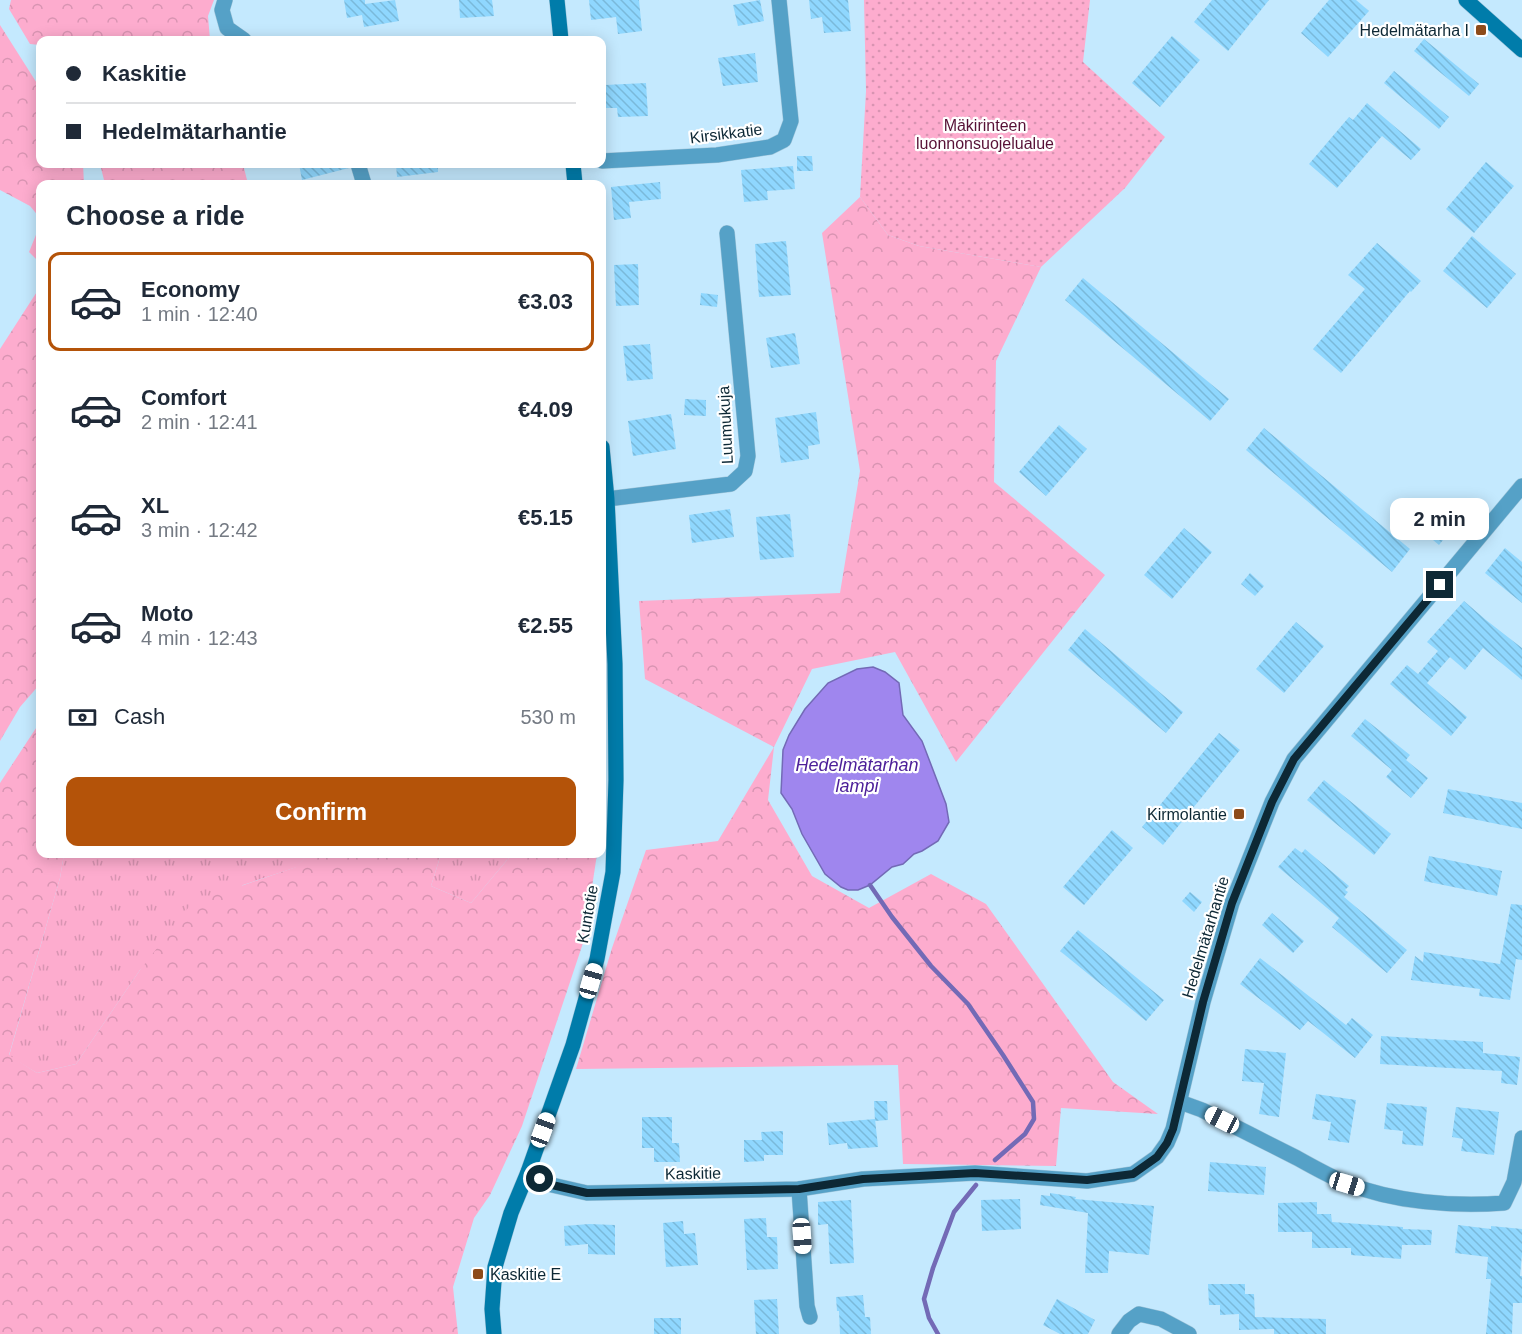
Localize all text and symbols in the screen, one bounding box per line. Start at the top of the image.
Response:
place label: Hedelmätarha I [1360,22,1469,39]
marker: Hedelmätarha I [1474,23,1488,37]
text: Kaskitie [102,61,186,86]
park label: Mäkirinteen luonnonsuojelualue [916,117,1054,152]
text: Hedelmätarhantie [102,119,287,144]
street label: Kirsikkatie [689,121,763,146]
text: Choose a ride [66,201,245,231]
icon: car [69,275,123,329]
text: Economy [141,277,240,302]
text: €3.03 [518,289,573,314]
text: 1 min · 12:40 [141,303,258,325]
icon: car [69,383,123,437]
text: Comfort [141,385,227,410]
street label: Luumukuja [715,385,736,465]
text: €4.09 [518,397,573,422]
text: 2 min · 12:41 [141,411,258,433]
icon: car [69,491,123,545]
text: XL [141,493,169,518]
callout: 2 min [1390,498,1490,540]
text: €5.15 [518,505,573,530]
text: 2 min [1413,508,1466,530]
text: 3 min · 12:42 [141,519,258,541]
route end [1426,571,1453,598]
icon: car [69,599,123,653]
text: Moto [141,601,194,626]
text: €2.55 [518,613,573,638]
text: 4 min · 12:43 [141,627,258,649]
icon: cash [66,701,99,734]
text: Cash [114,704,165,729]
text: 530 m [520,706,576,728]
water label: Hedelmätarhan lampi [795,755,919,796]
button: Confirm [66,777,576,846]
place label: Kirmolantie [1147,806,1227,823]
marker: Kirmolantie [1232,807,1246,821]
street label: Hedelmätarhantie [1179,874,1232,1000]
street label: Kuntotie [574,884,601,944]
car [577,961,605,1001]
car [1202,1104,1242,1136]
car [528,1110,558,1150]
route start [526,1165,553,1192]
street label: Kaskitie [665,1165,721,1182]
car [1327,1170,1367,1198]
car [792,1217,812,1255]
place label: Kaskitie E [490,1266,561,1283]
marker: Kaskitie E [471,1267,485,1281]

